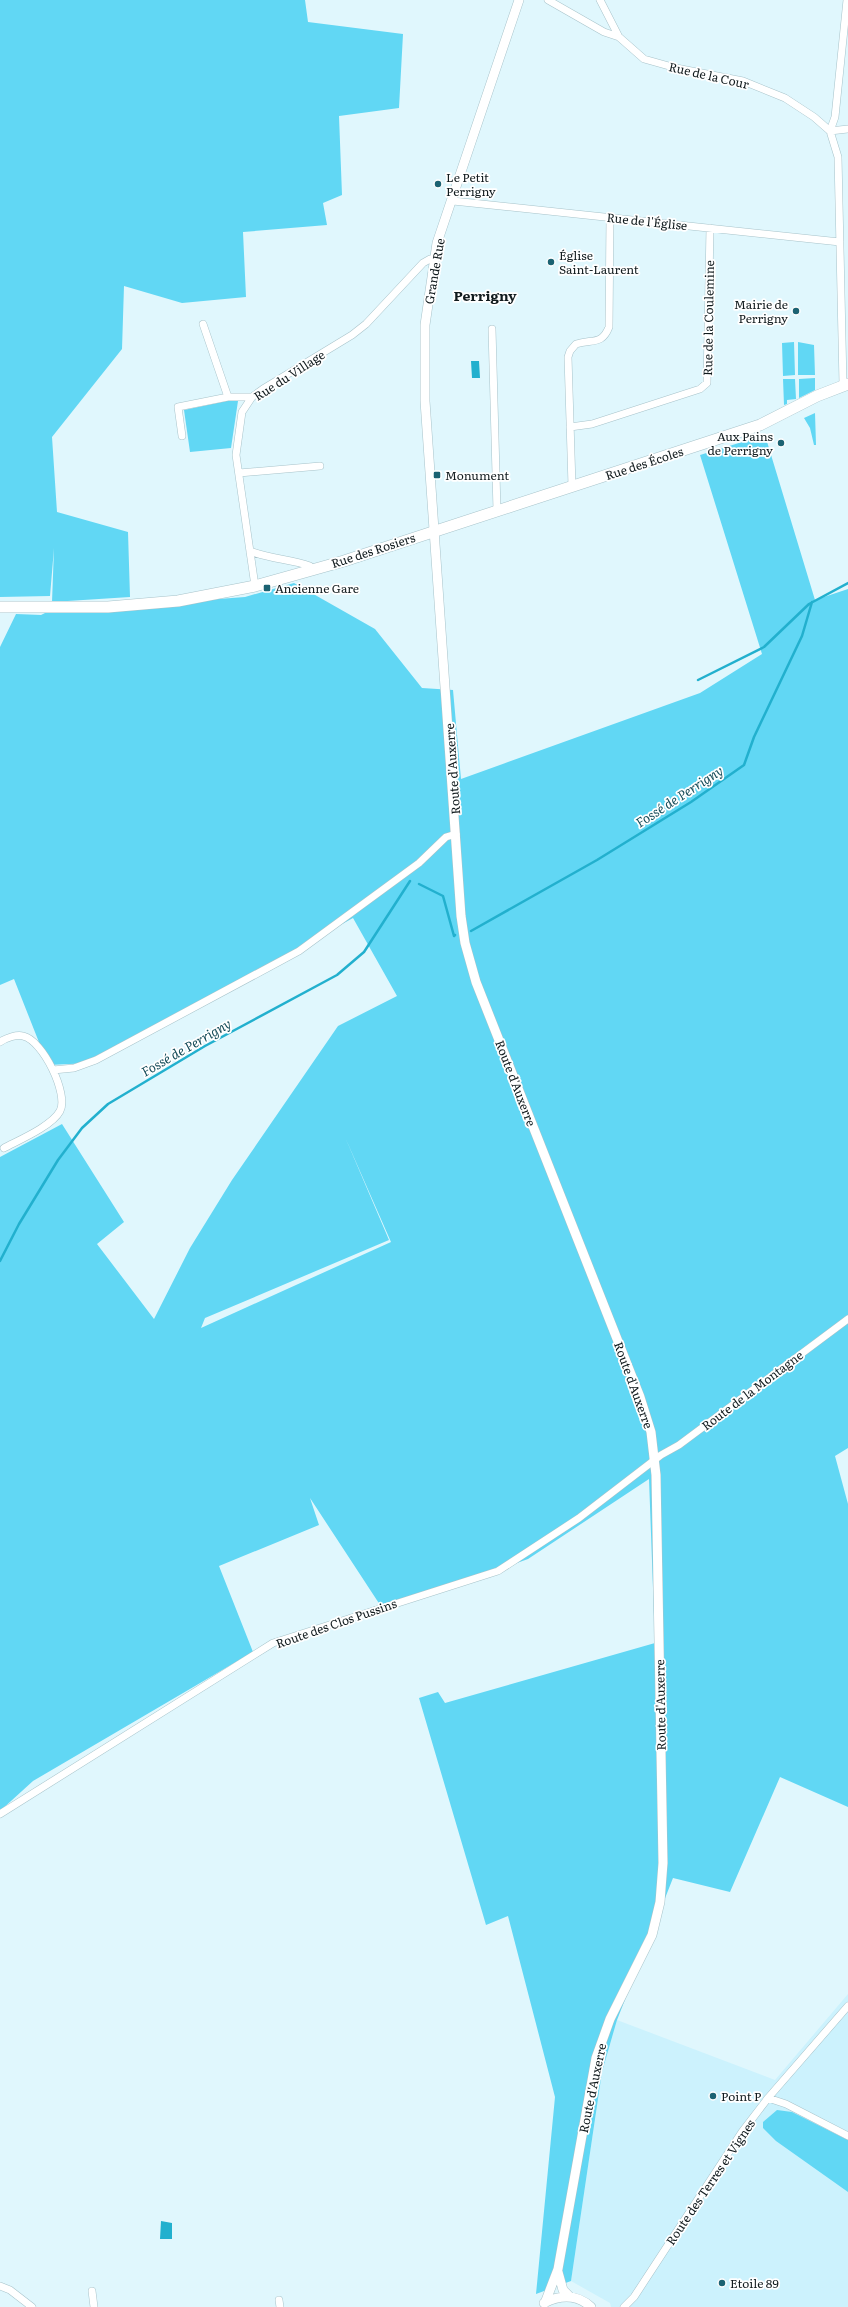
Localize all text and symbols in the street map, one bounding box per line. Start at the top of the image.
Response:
street label: Rue de la Cour [667,57,751,93]
place label: Le Petit Perrigny [446,168,496,200]
marker: Le Petit Perrigny [433,179,443,189]
street label: Rue de l'Église [606,208,688,234]
street label: Grande Rue [419,237,449,305]
place label: Église Saint-Laurent [559,246,639,278]
marker: Église Saint-Laurent [546,257,556,267]
street label: Rue de la Coulemine [698,260,718,376]
district label: Perrigny [453,285,517,305]
place label: Mairie de Perrigny [734,295,788,327]
marker: Mairie de Perrigny [791,306,801,316]
street label: Rue du Village [250,345,328,405]
place label: Aux Pains de Perrigny [708,427,774,459]
marker: Aux Pains de Perrigny [776,438,786,448]
street label: Rue des Écoles [603,442,686,484]
place label: Monument [445,466,509,484]
marker: Monument [432,470,442,480]
street label: Rue des Rosiers [329,528,418,572]
place label: Ancienne Gare [275,579,359,597]
marker: Ancienne Gare [262,583,272,593]
street label: Route d'Auxerre [440,723,464,815]
water label: Fossé de Perrigny [632,761,726,831]
water label: Fossé de Perrigny [138,1014,234,1080]
street label: Route d'Auxerre [491,1037,541,1129]
street label: Route d'Auxerre [610,1339,658,1431]
street label: Route de la Montagne [697,1346,807,1434]
street label: Route des Clos Pussins [273,1594,399,1652]
street label: Route d'Auxerre [650,1659,670,1751]
street label: Route d'Auxerre [574,2042,610,2134]
place label: Point P [721,2087,761,2105]
marker: Point P [708,2091,718,2101]
street label: Route des Terres et Vignes [661,2115,759,2249]
place label: Etoile 89 [730,2274,779,2292]
marker: Etoile 89 [717,2278,727,2288]

